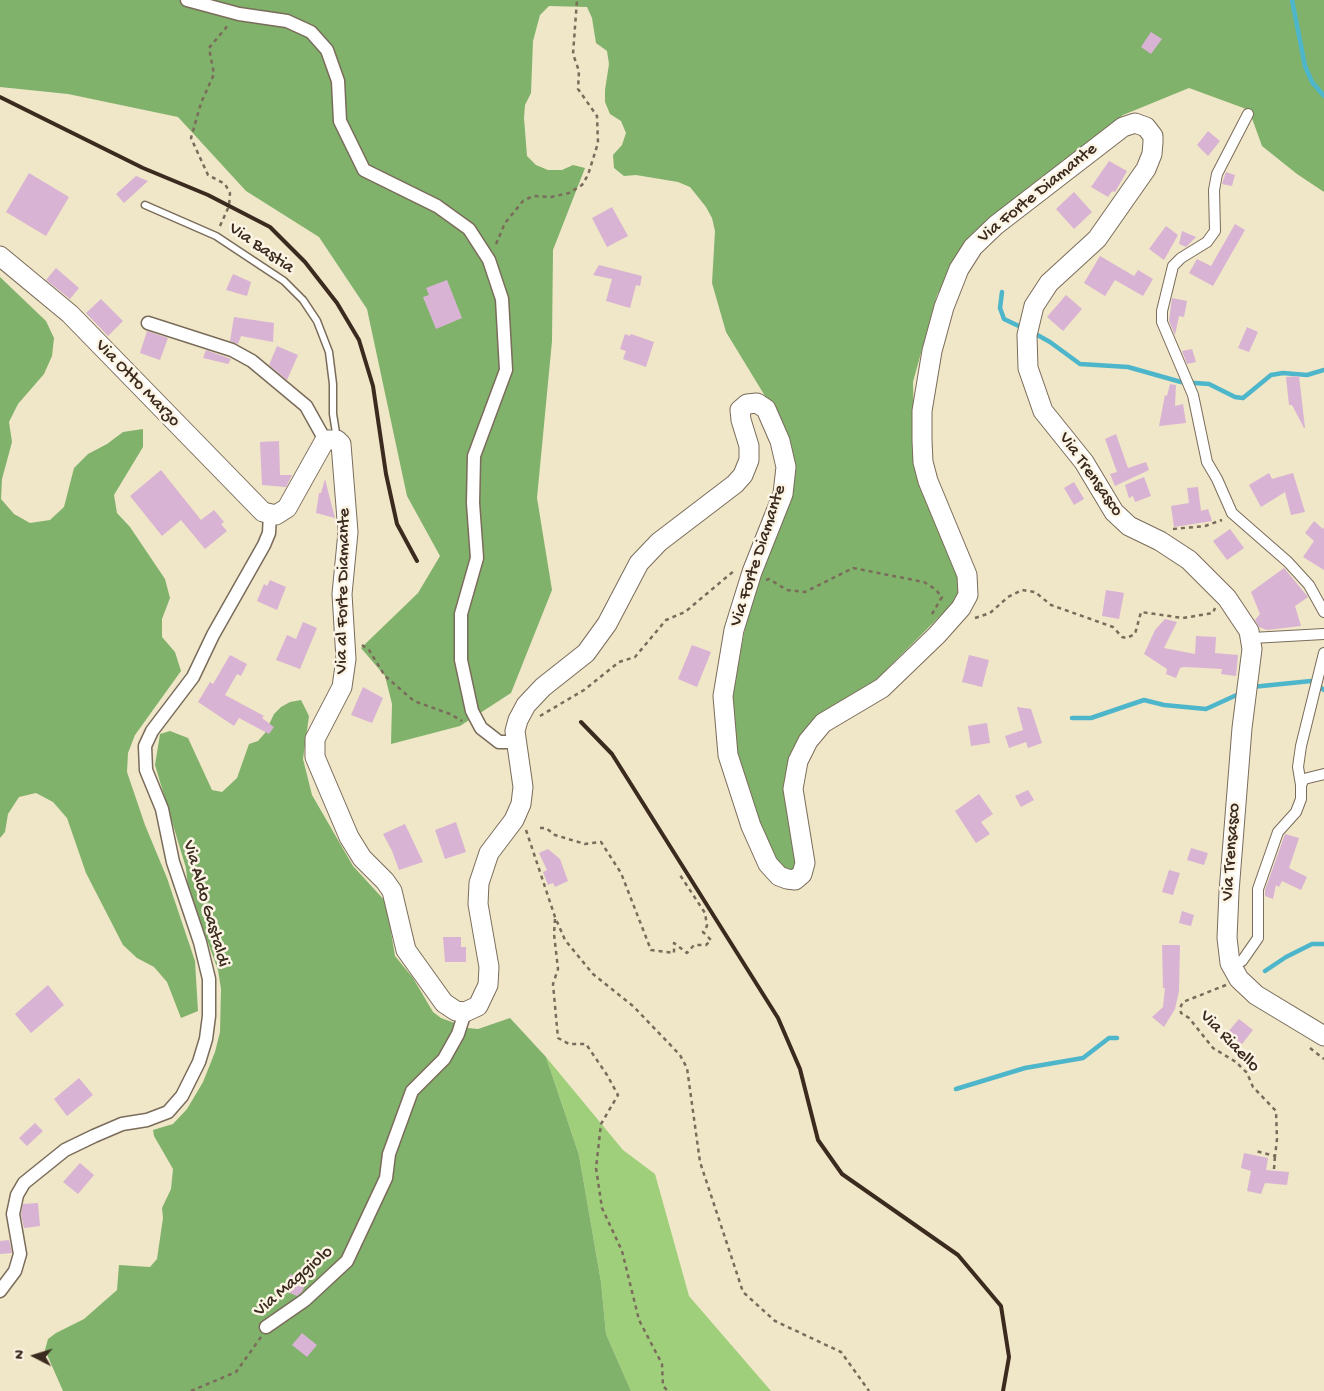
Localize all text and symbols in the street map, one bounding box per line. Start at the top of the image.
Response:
street label: Via Forte Diamante [974,139,1102,249]
street label: Via Bastia [224,219,298,279]
street label: Via Otto Marzo [90,336,184,432]
street label: Via Trensasco [1053,429,1127,521]
street label: Via Forte Diamante [726,482,792,630]
street label: Via al Forte Diamante [332,508,356,674]
street label: Via Trensasco [1218,802,1246,902]
street label: Via Aldo Gastaldi [177,838,233,970]
street label: Via Riaello [1194,1006,1264,1078]
street label: Via Maggiolo [250,1242,338,1322]
north arrow [10,1331,60,1381]
text: N [11,1349,28,1360]

